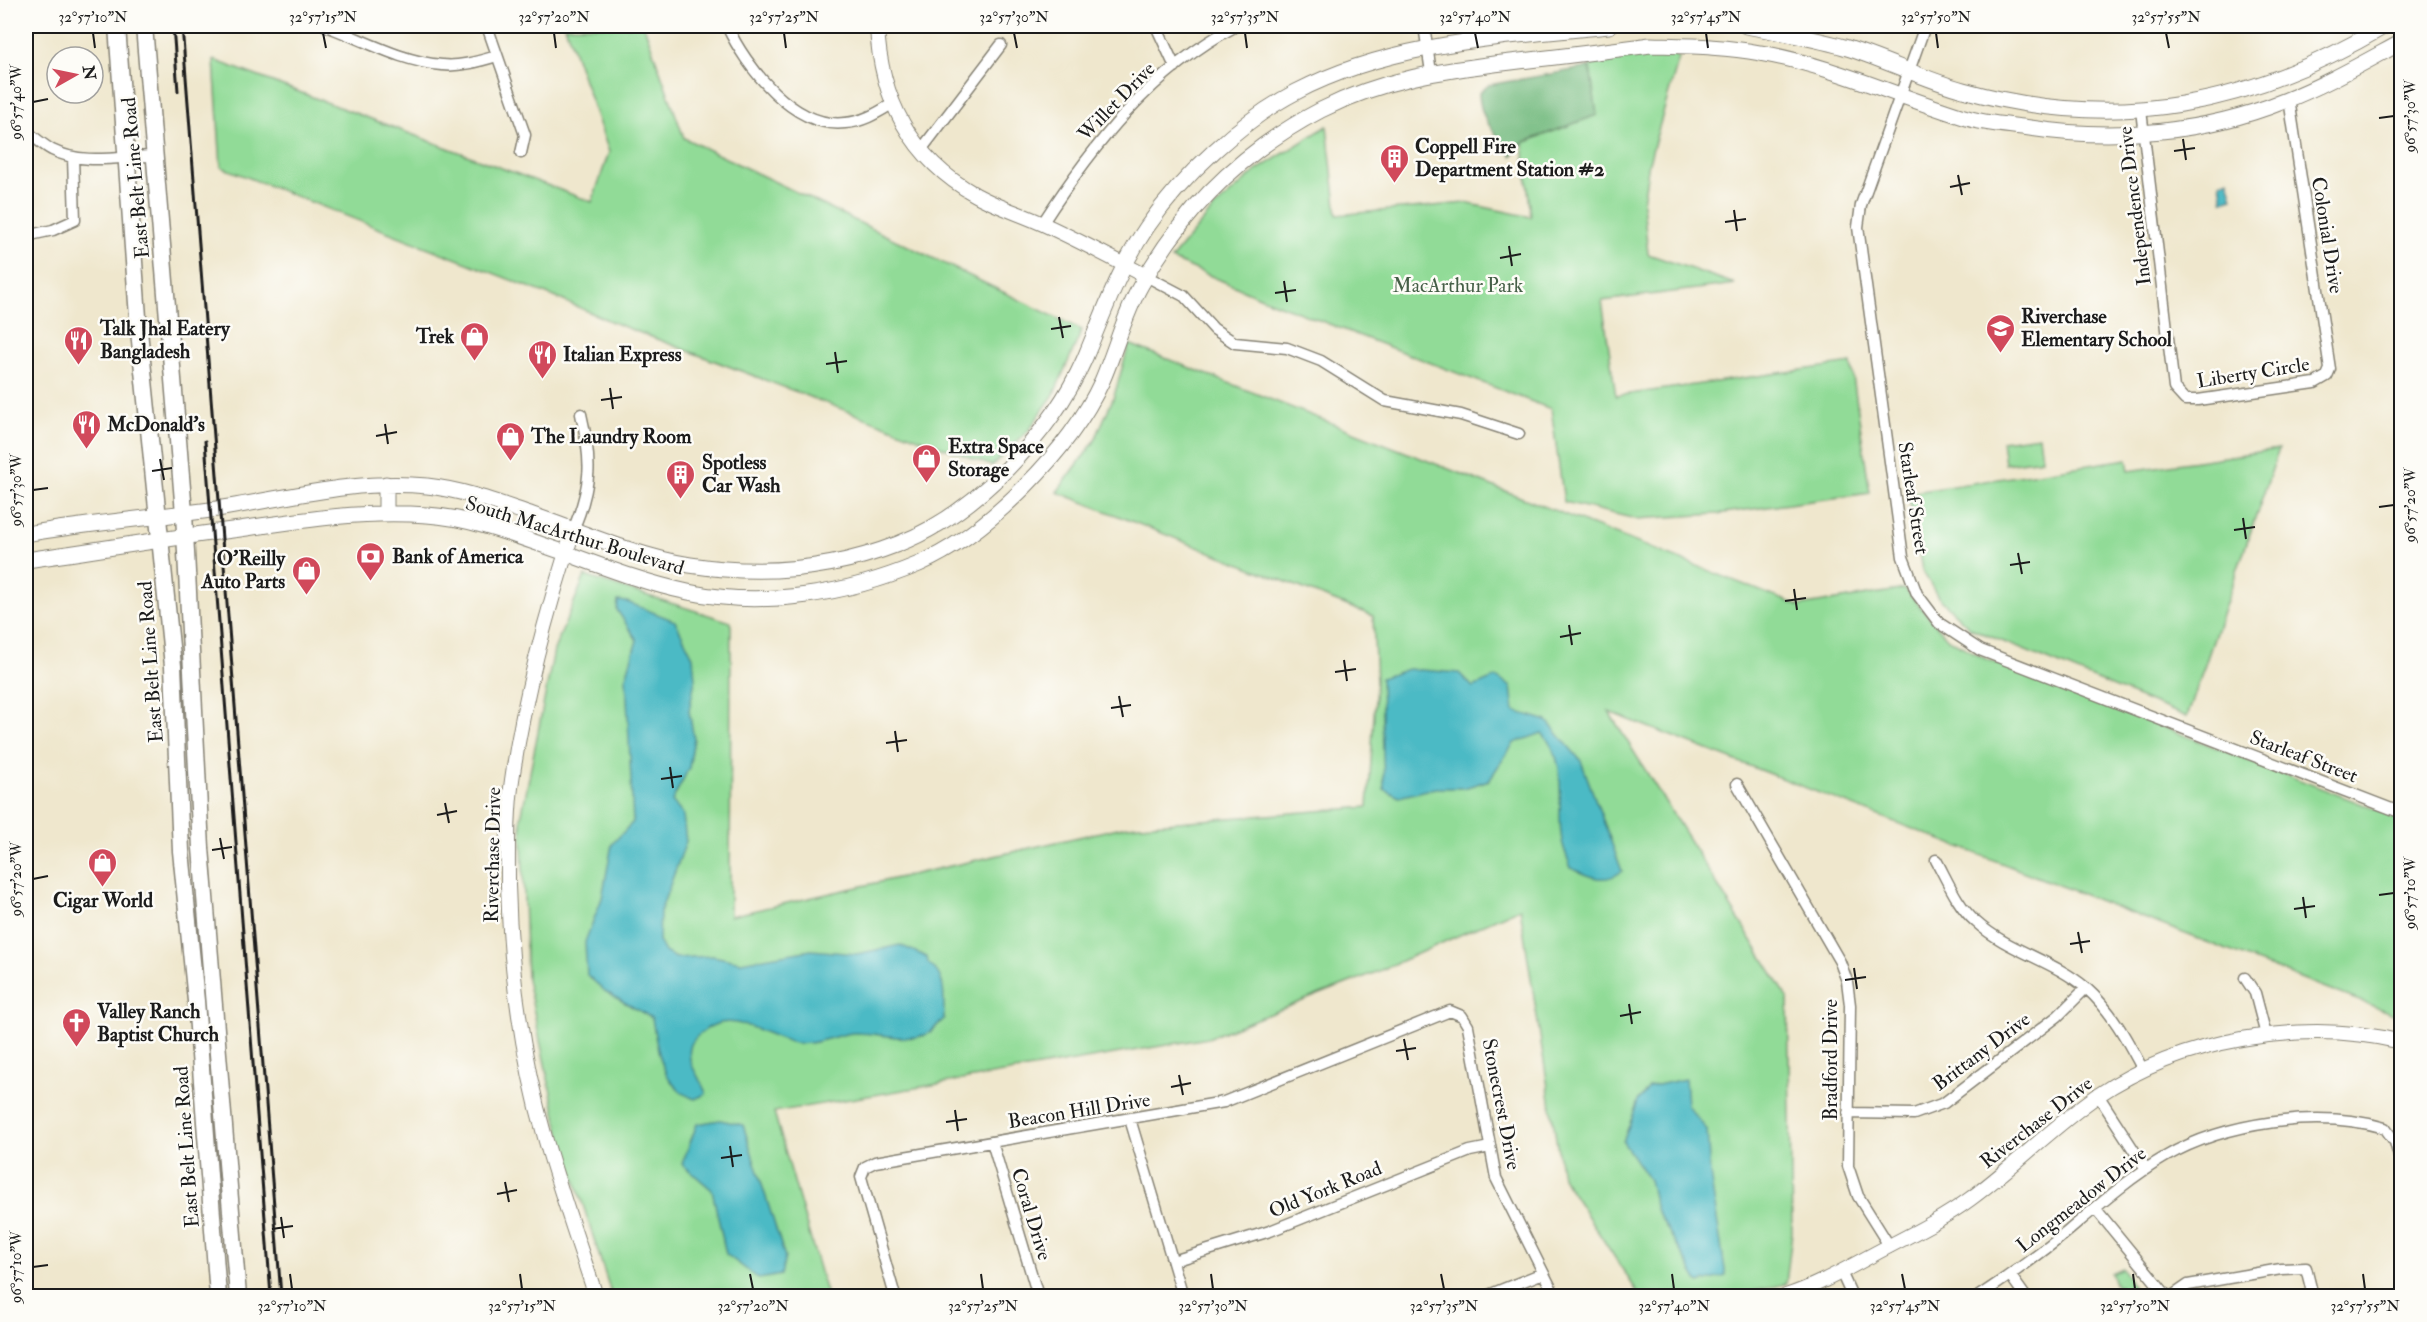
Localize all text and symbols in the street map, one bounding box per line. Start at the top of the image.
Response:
text: 32°57'10"N [59,8,128,27]
text: 32°57'15"N [289,8,357,27]
text: 32°57'20"N [518,8,590,27]
text: 32°57'25"N [749,8,820,27]
text: 32°57'30"N [979,8,1049,27]
text: 32°57'35"N [1211,8,1280,27]
text: 32°57'40"N [1439,8,1511,27]
text: 32°57'45"N [1671,8,1742,27]
text: 32°57'50"N [1901,8,1972,27]
text: 32°57'55"N [2131,8,2201,27]
north arrow [45,45,105,105]
street label: Willet Drive [1072,56,1160,147]
text: N [78,63,100,82]
text: 96°57'40"W [7,64,26,141]
text: 96°57'30"W [2401,79,2420,154]
street label: East Belt Line Road [116,96,155,260]
street label: Independence Drive [2112,125,2158,287]
place label: Coppell Fire Department Station #2 [1415,134,1604,183]
building icon: Coppell Fire Department Station #2 [1378,142,1410,184]
street label: Colonial Drive [2306,175,2349,295]
park label: MacArthur Park [1393,273,1524,298]
place label: Riverchase Elementary School [2021,304,2173,353]
school or university icon: Riverchase Elementary School [1984,312,2016,354]
place label: Talk Jhal Eatery Bangladesh [99,316,231,365]
shop icon: Trek [459,320,491,362]
restaurant icon: Talk Jhal Eatery Bangladesh [63,324,95,366]
place label: Trek [415,324,454,349]
restaurant icon: Italian Express [526,338,558,380]
place label: Italian Express [563,342,682,368]
street label: Liberty Circle [2195,351,2311,394]
restaurant icon: McDonald's [70,408,102,450]
place label: McDonald's [106,412,205,437]
shop icon: The Laundry Room [494,420,526,462]
place label: The Laundry Room [530,424,692,450]
place label: Extra Space Storage [948,434,1044,483]
street label: Starleaf Street [1892,440,1935,557]
shop icon: Extra Space Storage [911,442,943,484]
place label: Spotless Car Wash [702,450,781,498]
text: 96°57'30"W [7,453,26,528]
building icon: Spotless Car Wash [665,458,697,500]
text: 96°57'20"W [2401,467,2420,543]
street label: South MacArthur Boulevard [463,490,687,581]
bank icon: Bank of America [355,540,387,582]
place label: Bank of America [392,544,524,569]
place label: O'Reilly Auto Parts [201,546,286,594]
shop icon: O'Reilly Auto Parts [290,554,322,596]
street label: East Belt Line Road [132,580,169,744]
street label: Starleaf Street [2246,724,2362,789]
street label: Riverchase Drive [479,787,506,923]
text: 96°57'20"W [7,841,26,917]
shop icon: Cigar World [87,846,119,888]
text: 96°57'10"W [2401,856,2420,930]
place label: Cigar World [53,888,153,914]
place label: Valley Ranch Baptist Church [96,999,220,1048]
street label: Bradford Drive [1818,999,1843,1121]
church icon: Valley Ranch Baptist Church [60,1006,92,1048]
street label: Brittany Drive [1928,1007,2035,1096]
street label: Stonecrest Drive [1477,1036,1526,1172]
street label: East Belt Line Road [168,1065,205,1229]
street label: Riverchase Drive [1975,1071,2097,1174]
street label: Beacon Hill Drive [1006,1087,1152,1134]
street label: Longmeadow Drive [2011,1141,2151,1258]
street label: Old York Road [1265,1155,1385,1223]
street label: Coral Drive [1006,1165,1057,1263]
text: 96°57'10"W [7,1230,26,1304]
text: 32°57'10"N [258,1297,327,1316]
text: 32°57'15"N [488,1297,556,1316]
text: 32°57'20"N [717,1297,789,1316]
text: 32°57'25"N [948,1297,1019,1316]
text: 32°57'30"N [1178,1297,1248,1316]
text: 32°57'35"N [1410,1297,1479,1316]
text: 32°57'40"N [1638,1297,1710,1316]
text: 32°57'45"N [1870,1297,1941,1316]
text: 32°57'50"N [2100,1297,2171,1316]
text: 32°57'55"N [2330,1297,2400,1316]

